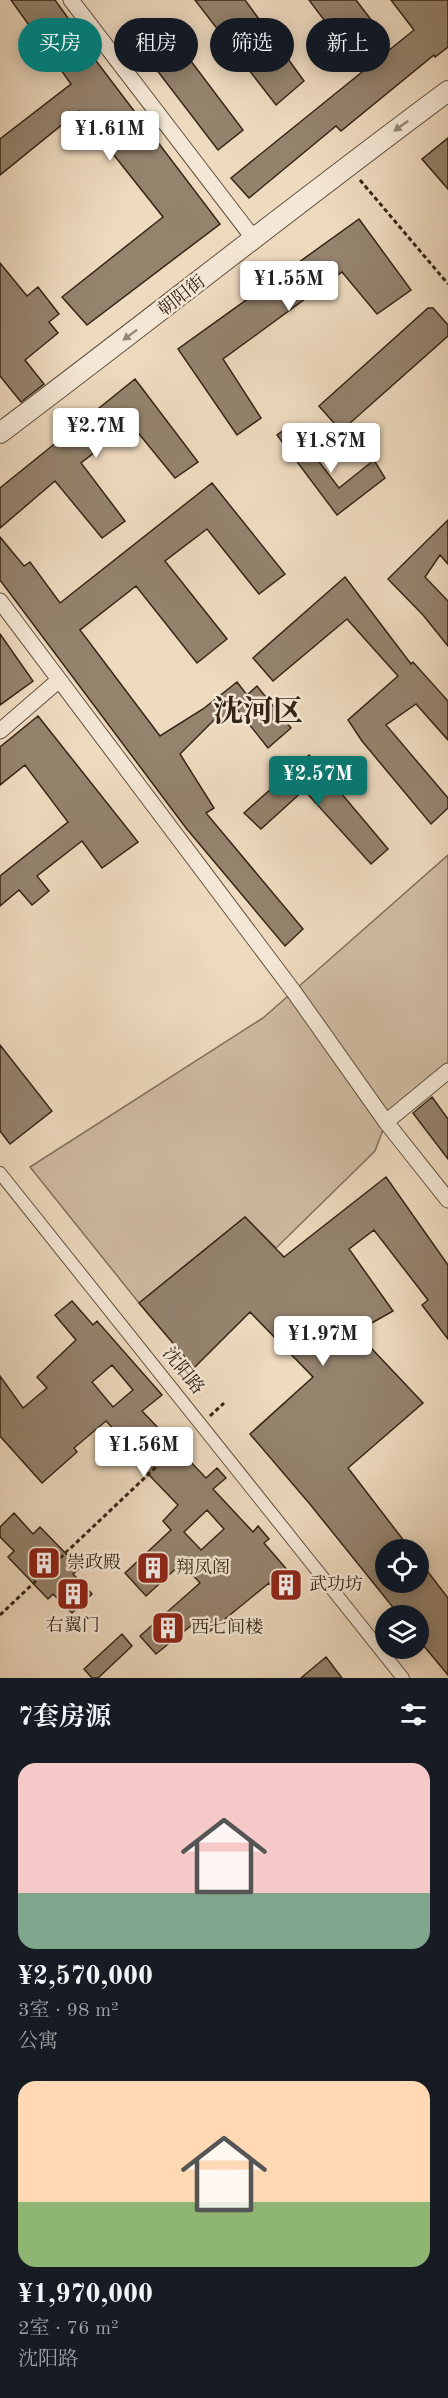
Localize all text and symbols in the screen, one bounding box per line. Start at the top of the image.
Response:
chip: 买房 [18,18,102,72]
chip: 租房 [114,18,198,72]
chip: 筛选 [210,18,294,72]
chip: 新上 [306,18,390,72]
pin: ¥1.61M [61,111,159,162]
text: ¥1.61M [75,120,145,140]
one-way arrow [393,120,409,132]
pin: ¥1.55M [240,261,338,312]
text: ¥1.55M [254,270,324,290]
street label: 朝阳街 [154,271,209,320]
one-way arrow [123,329,138,341]
pin: ¥2.7M [54,408,138,459]
text: ¥2.7M [67,417,125,437]
pin: ¥1.87M [282,423,380,474]
text: ¥1.87M [296,432,366,452]
district label: 沈河区 [213,695,303,728]
pin: ¥2.57M [269,756,367,807]
text: ¥2.57M [283,765,353,785]
pin: ¥1.97M [274,1316,372,1367]
text: ¥1.97M [288,1325,358,1345]
street label: 沈阳路 [159,1343,209,1398]
pin: ¥1.56M [95,1427,193,1478]
text: ¥1.56M [109,1436,179,1456]
map controls [375,1539,429,1659]
button: locate [375,1539,429,1593]
building icon: 崇政殿 [26,1545,62,1581]
building icon: 翔凤阁 [135,1550,171,1586]
place label: 崇政殿 [67,1552,121,1572]
place label: 翔凤阁 [176,1557,230,1577]
building icon: 武功坊 [268,1567,304,1603]
place label: 武功坊 [309,1574,363,1594]
building icon: 右翼门 [55,1576,91,1612]
button: layers [375,1605,429,1659]
building icon: 西七间楼 [150,1610,186,1646]
place label: 右翼门 [46,1615,100,1635]
place label: 西七间楼 [191,1617,263,1637]
icon: filters [397,1698,430,1731]
text: 7套房源 [18,1705,111,1731]
icon: home [170,1802,278,1910]
text: ¥2,570,000 [18,1964,153,1990]
text: 3室 · 98 m² [18,2001,119,2021]
text: 公寓 [18,2032,58,2052]
icon: home [170,2120,278,2228]
text: ¥1,970,000 [18,2282,153,2308]
text: 2室 · 76 m² [18,2319,119,2339]
text: 沈阳路 [18,2350,78,2370]

